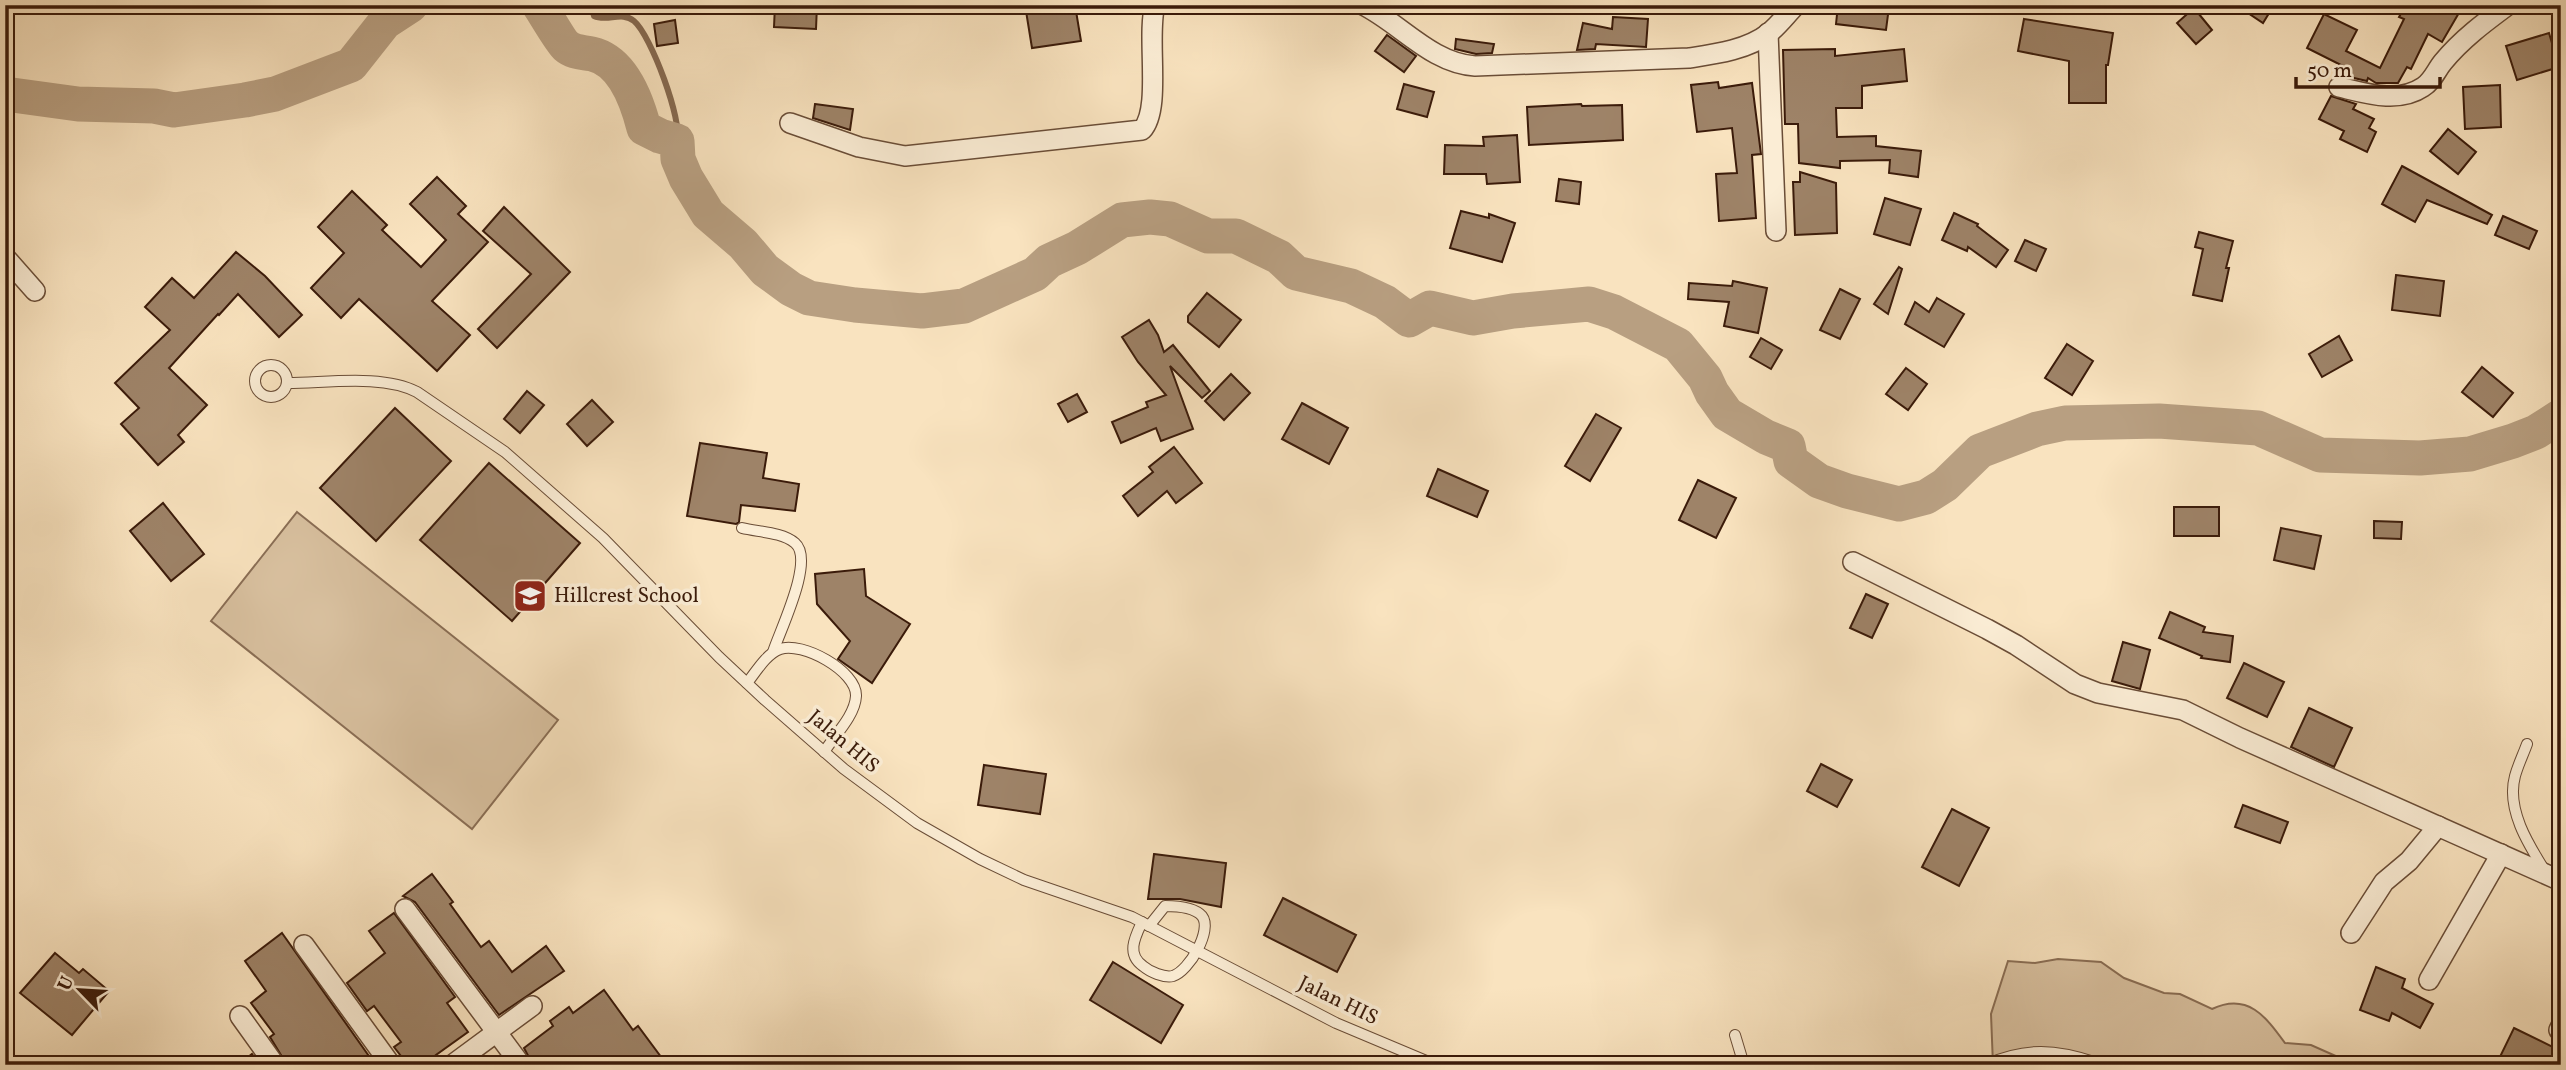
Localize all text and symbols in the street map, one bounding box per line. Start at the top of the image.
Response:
scale bar [2296,46,2440,90]
text: 50 m [2307,57,2352,86]
school or university icon: Hillcrest School [511,577,549,615]
place label: Hillcrest School [554,582,699,611]
street label: Jalan HIS [801,703,885,781]
north arrow [46,954,116,1024]
street label: Jalan HIS [1293,969,1383,1033]
text: U [52,972,81,995]

